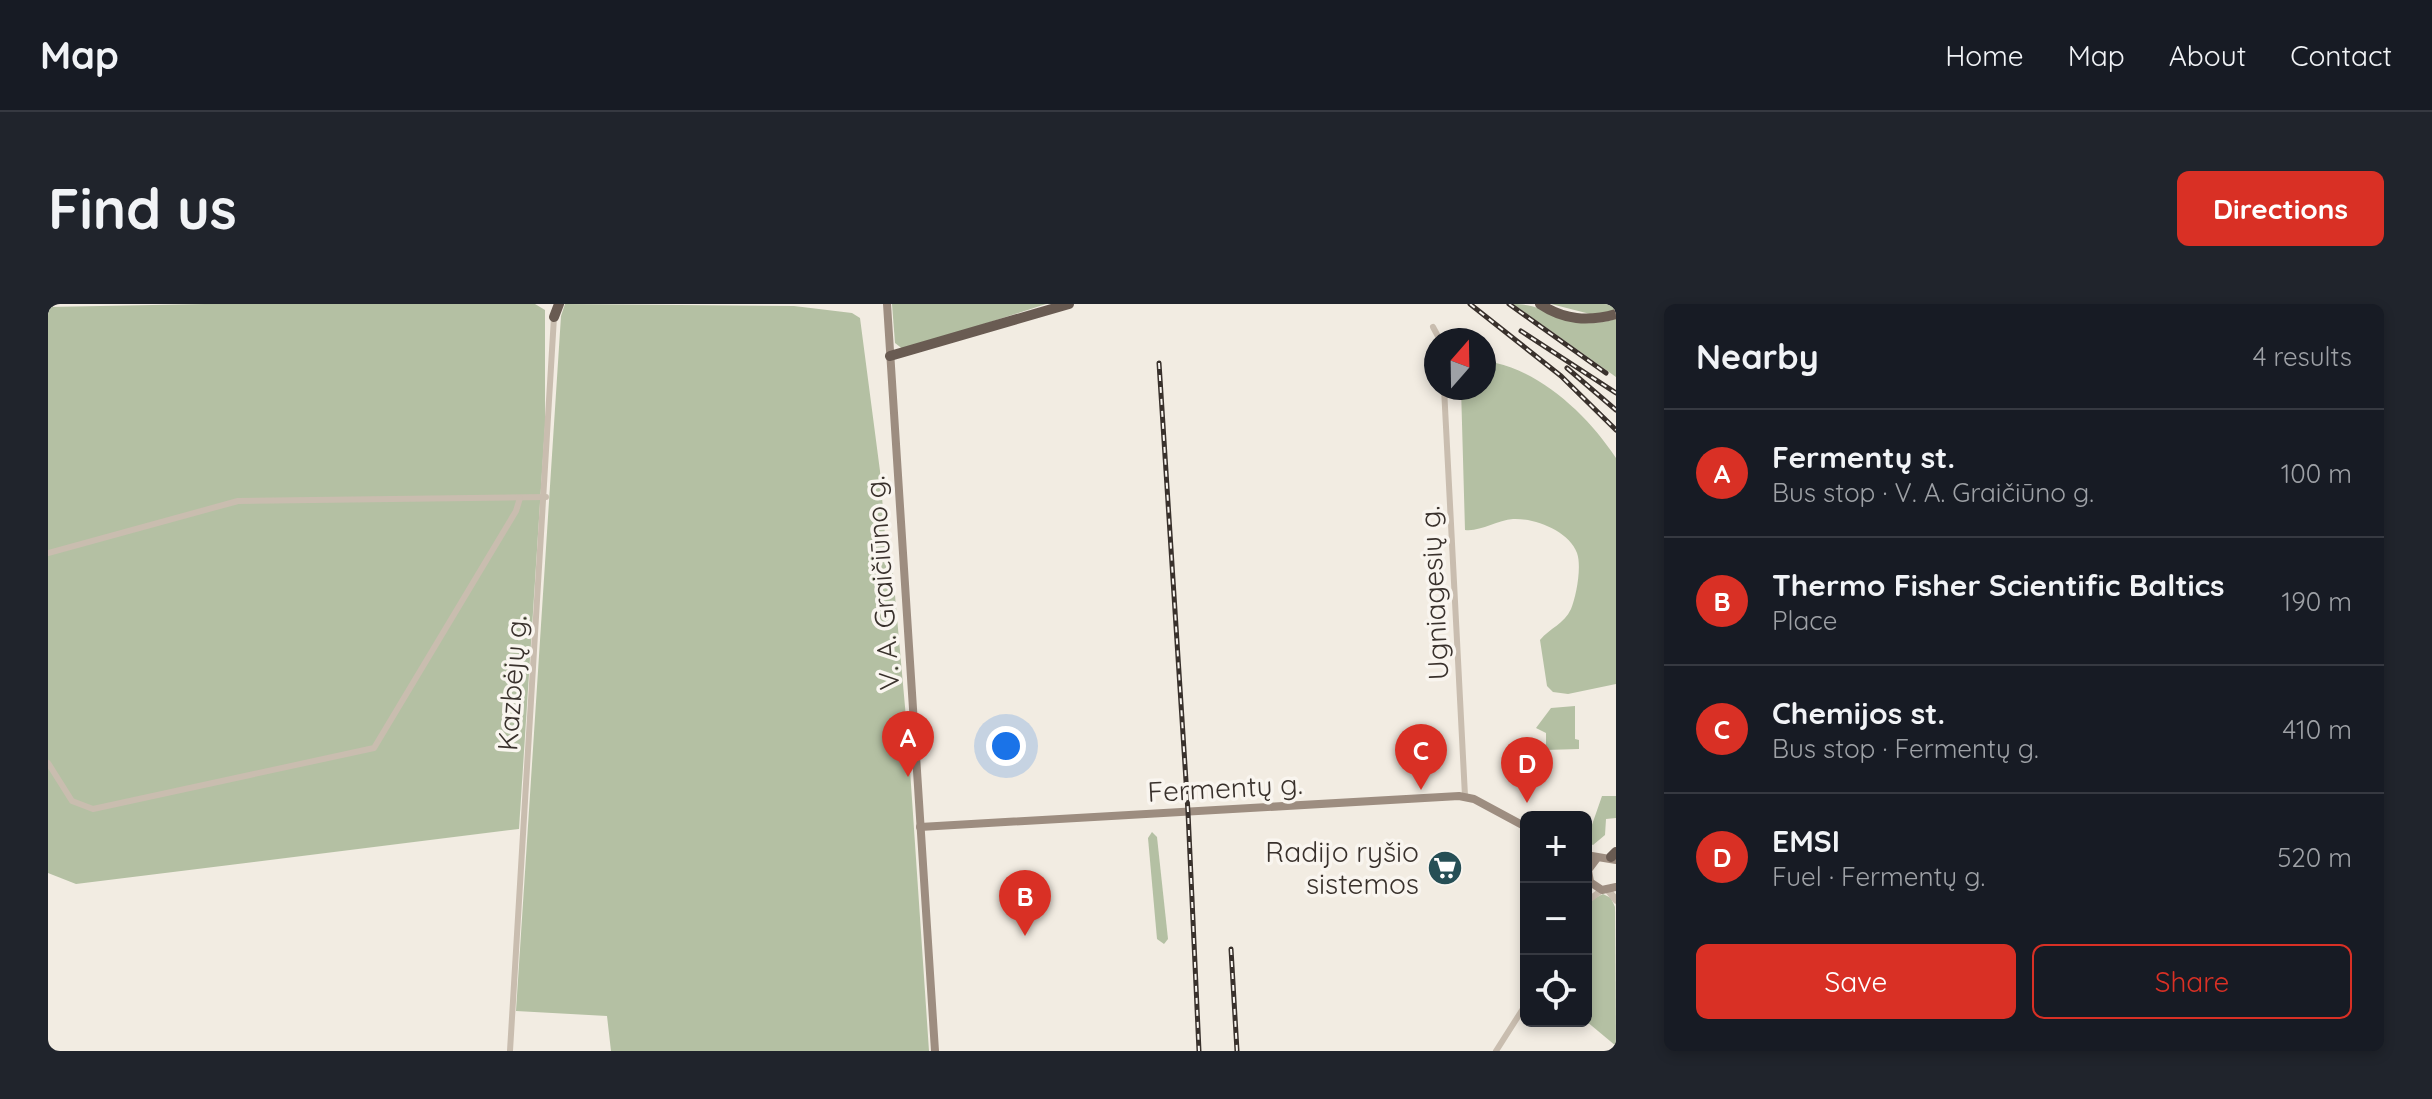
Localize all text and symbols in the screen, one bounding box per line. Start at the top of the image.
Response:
text: Map [40,31,119,79]
text: Home [1945,38,2024,73]
text: Map [2068,38,2125,73]
text: About [2169,38,2246,73]
text: Contact [2290,38,2392,73]
button: Directions [2177,171,2384,246]
text: Find us [48,173,237,243]
north arrow [1424,328,1496,400]
text: Nearby [1696,335,1819,378]
text: 4 results [2253,340,2352,373]
text: Fermentų st. [1772,438,1955,476]
text: A [1714,457,1730,490]
text: 100 m [2281,457,2352,490]
street label: V. A. Graičiūno g. [857,475,906,691]
text: Bus stop · V. A. Graičiūno g. [1772,476,2094,509]
street label: Ugniagesių g. [1411,505,1456,681]
text: Thermo Fisher Scientific Baltics [1772,566,2225,604]
text: B [1713,585,1731,618]
text: 190 m [2282,585,2352,618]
text: Place [1772,604,1837,637]
street label: Kazbėjų g. [489,614,534,752]
text: Chemijos st. [1772,694,1945,732]
pin: A [882,711,934,777]
text: C [1714,713,1730,746]
text: 410 m [2283,713,2352,746]
pin: C [1395,724,1447,790]
your location [986,726,1026,766]
text: Bus stop · Fermentų g. [1772,732,2039,765]
pin: D [1501,737,1553,803]
street label: Fermentų g. [1147,766,1303,809]
map controls [1520,811,1592,1027]
button: + [1520,811,1592,883]
text: EMSI [1772,822,1840,860]
place label: Radijo ryšio sistemos [1265,834,1419,901]
text: D [1713,841,1731,874]
text: 520 m [2277,841,2352,874]
supermarket icon: Radijo ryšio sistemos [1426,849,1464,887]
text: Fuel · Fermentų g. [1772,860,1985,893]
pin: B [999,870,1051,936]
button: − [1520,883,1592,955]
button: Save [1696,944,2016,1019]
button: Share [2032,944,2352,1019]
button: locate [1520,955,1592,1027]

